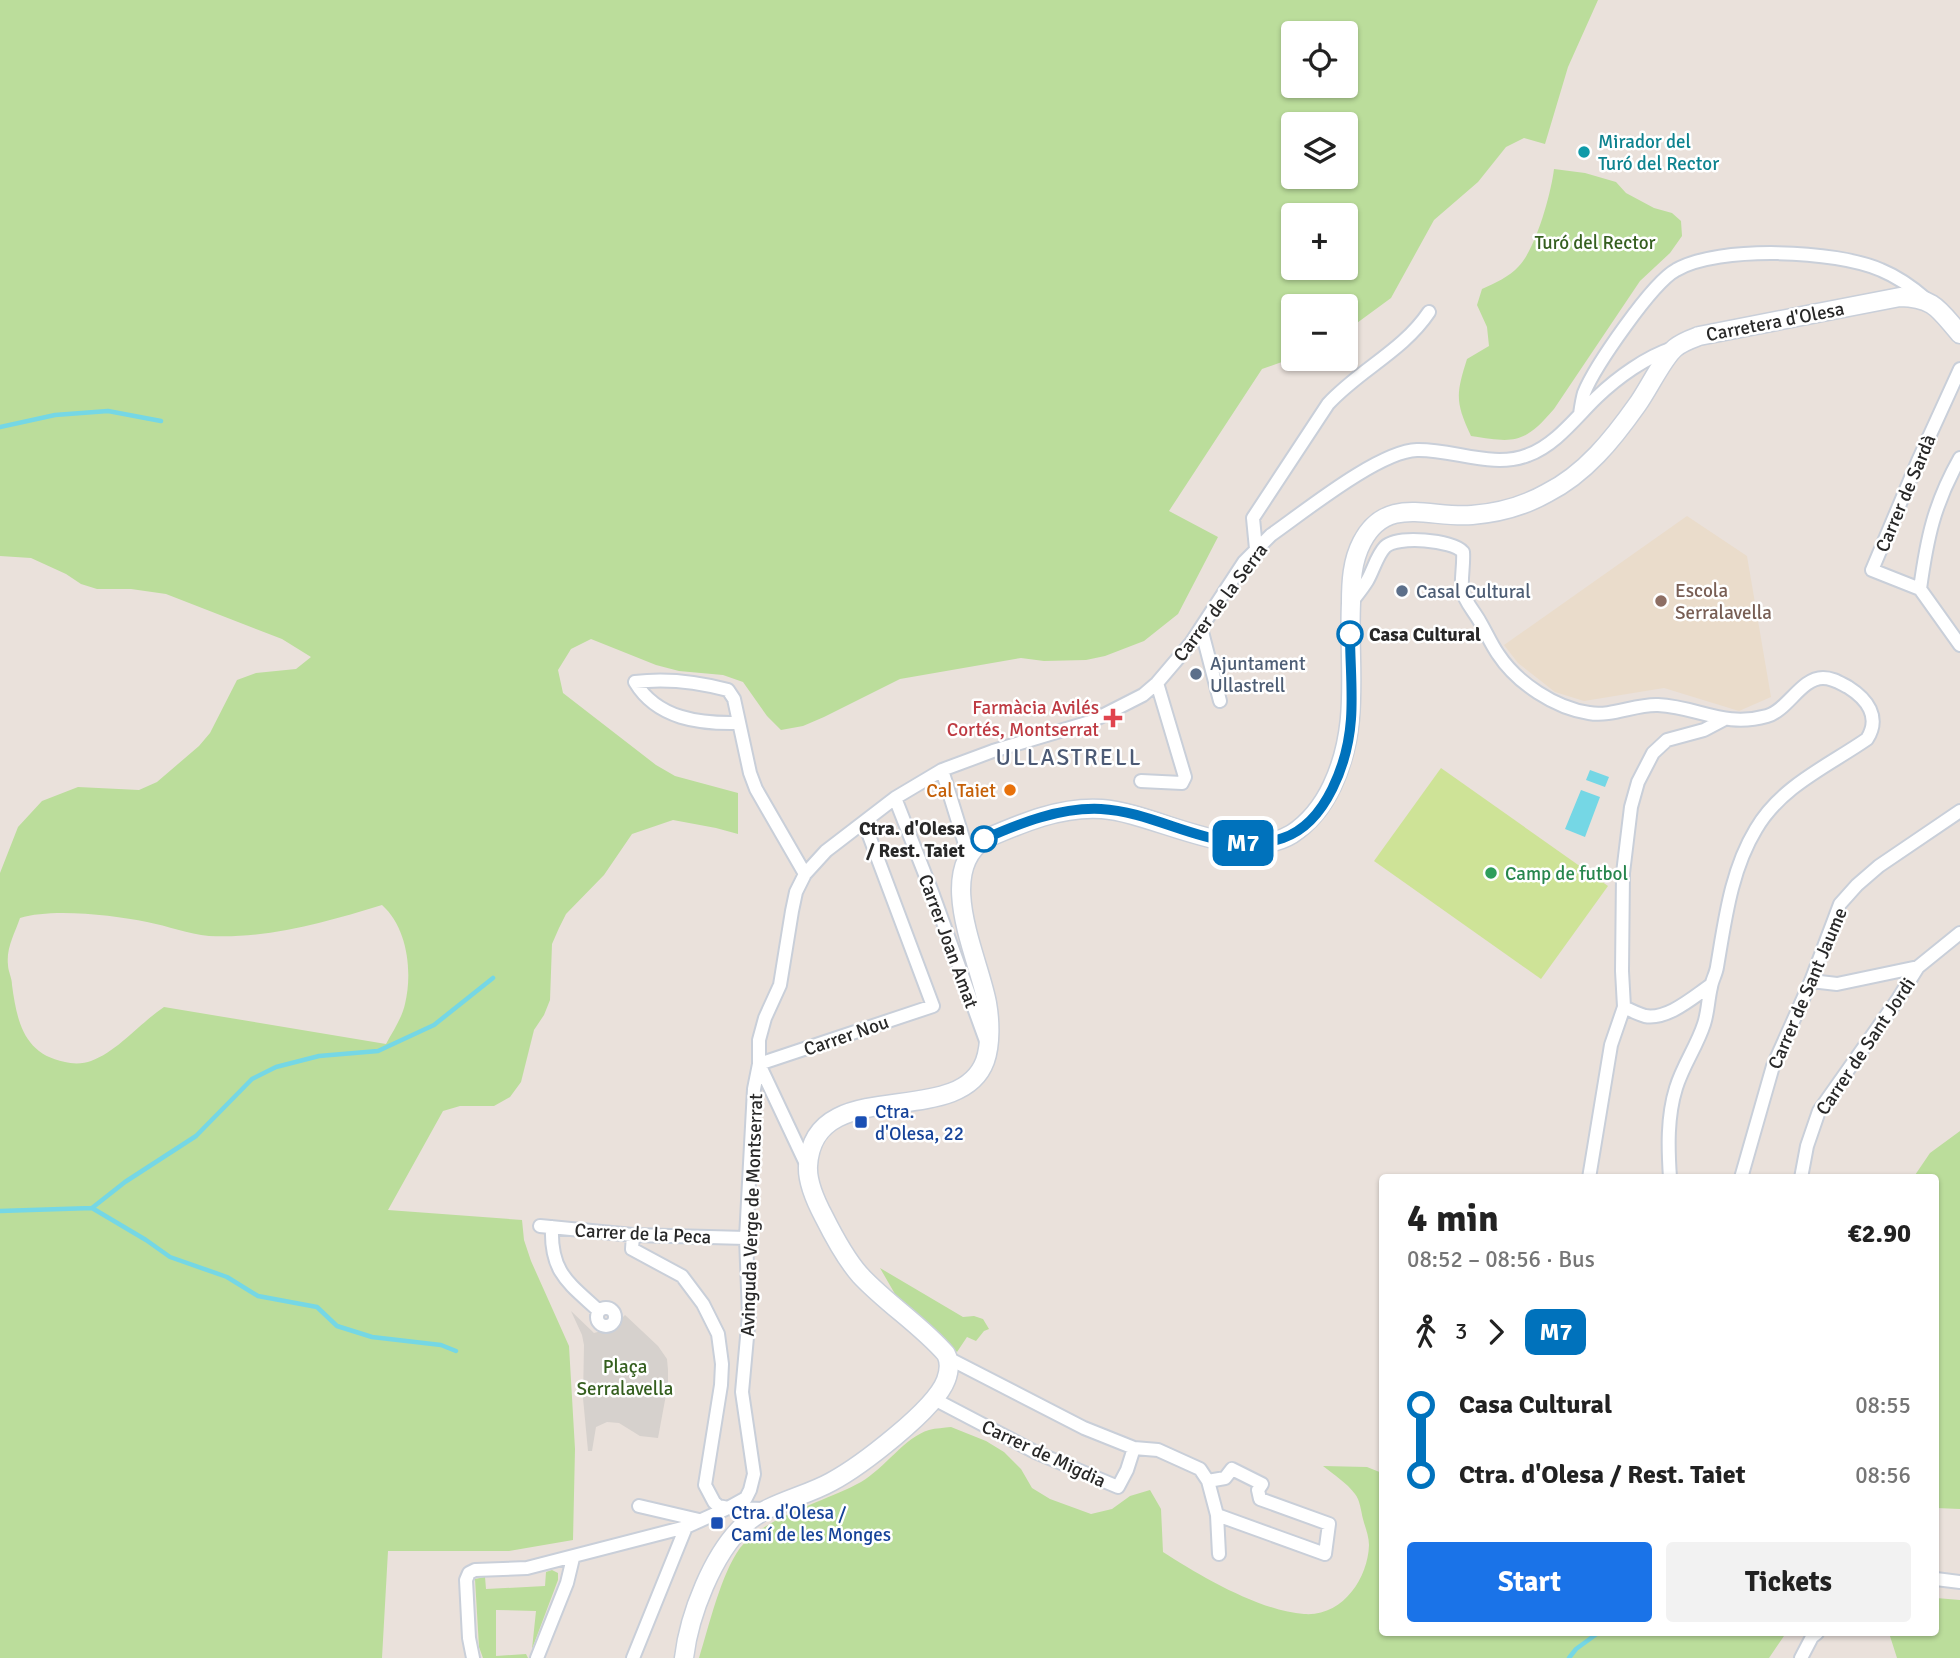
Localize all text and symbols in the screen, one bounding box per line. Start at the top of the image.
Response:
map controls [1281,21,1358,371]
button: locate [1281,21,1358,98]
button: layers [1281,112,1358,189]
place label: Mirador del Turó del Rector [1598,130,1719,176]
marker: Mirador del Turó del Rector [1576,144,1592,160]
button: + [1281,203,1358,280]
park label: Turó del Rector [1534,231,1656,255]
button: − [1281,294,1358,371]
street label: Carretera d'Olesa [1704,297,1846,347]
street label: Carrer de Sardà [1870,431,1942,556]
street label: Carrer de la Serra [1168,539,1273,667]
place label: Escola Serralavella [1675,579,1772,625]
place label: Casal Cultural [1416,580,1531,604]
marker: Casal Cultural [1394,583,1410,599]
marker: Escola Serralavella [1653,593,1669,609]
marker: Casa Cultural [1337,621,1363,647]
place label: Casa Cultural [1369,623,1481,647]
place label: Ajuntament Ullastrell [1210,652,1306,698]
marker: Ajuntament Ullastrell [1188,666,1204,682]
place label: Farmàcia Avilés Cortés, Montserrat [947,696,1099,742]
marker: Farmàcia Avilés Cortés, Montserrat [1105,710,1121,726]
district label: ULLASTRELL [996,743,1142,772]
place label: Cal Taiet [926,779,996,803]
marker: Cal Taiet [1002,782,1018,798]
place label: Ctra. d'Olesa / Rest. Taiet [859,817,965,863]
line badge: M7 [1212,820,1274,866]
marker: Ctra. d'Olesa / Rest. Taiet [971,826,997,852]
text: M7 [1227,828,1259,858]
place label: Camp de futbol [1505,862,1628,886]
marker: Camp de futbol [1483,865,1499,881]
street label: Carrer Joan Amat [913,871,984,1012]
street label: Carrer de Sant Jaume [1763,904,1853,1073]
street label: Carrer de Sant Jordi [1811,973,1921,1120]
street label: Carrer Nou [801,1010,892,1062]
street label: Avinguda Verge de Montserrat [736,1093,768,1337]
place label: Ctra. d'Olesa, 22 [875,1100,964,1146]
marker: Ctra. d'Olesa, 22 [853,1114,869,1130]
text: 4 min [1407,1195,1499,1242]
street label: Carrer de la Peca [574,1218,712,1250]
text: €2.90 [1847,1218,1911,1250]
text: 08:52 – 08:56 · Bus [1407,1245,1595,1274]
icon: walk [1407,1313,1445,1351]
icon: forward [1477,1313,1515,1351]
text: 3 [1455,1317,1467,1346]
text: M7 [1539,1317,1572,1347]
park label: Plaça Serralavella [576,1355,674,1401]
text: Casa Cultural [1459,1389,1612,1421]
text: 08:55 [1855,1391,1911,1420]
street label: Carrer de Migdia [978,1415,1110,1493]
text: Ctra. d'Olesa / Rest. Taiet [1459,1459,1745,1491]
text: 08:56 [1855,1461,1911,1490]
place label: Ctra. d'Olesa / Camí de les Monges [731,1501,891,1547]
marker: Ctra. d'Olesa / Camí de les Monges [709,1515,725,1531]
button: Start [1407,1542,1652,1622]
button: Tickets [1666,1542,1911,1622]

